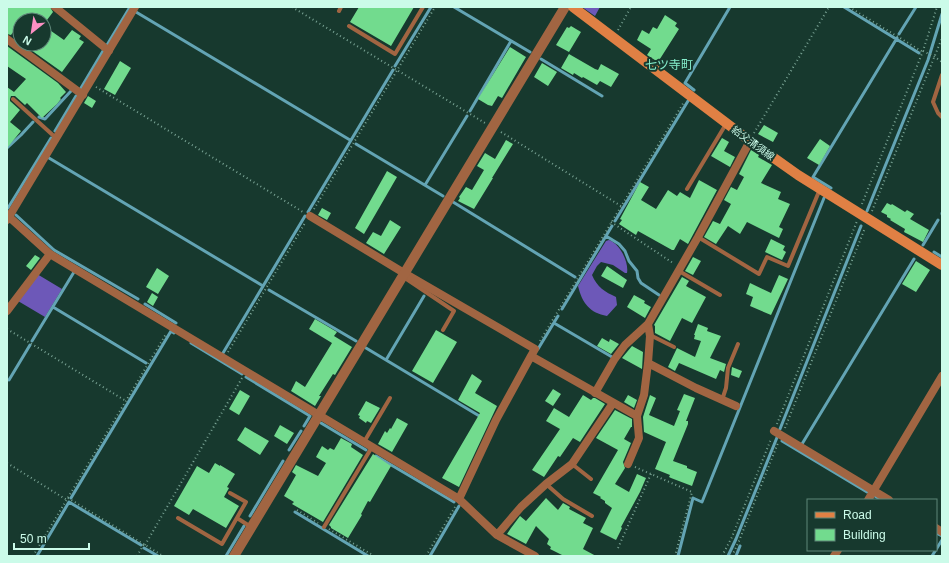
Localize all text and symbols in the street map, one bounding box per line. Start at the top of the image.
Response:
north arrow [12,12,52,52]
text: N [21,33,33,48]
district label: 七ツ寺町 [645,58,693,72]
street label: 給父清須線 [730,124,776,162]
legend [807,499,937,551]
text: Road [843,508,872,522]
scale bar [14,525,89,551]
text: Building [843,528,886,542]
text: 50 m [20,532,47,546]

